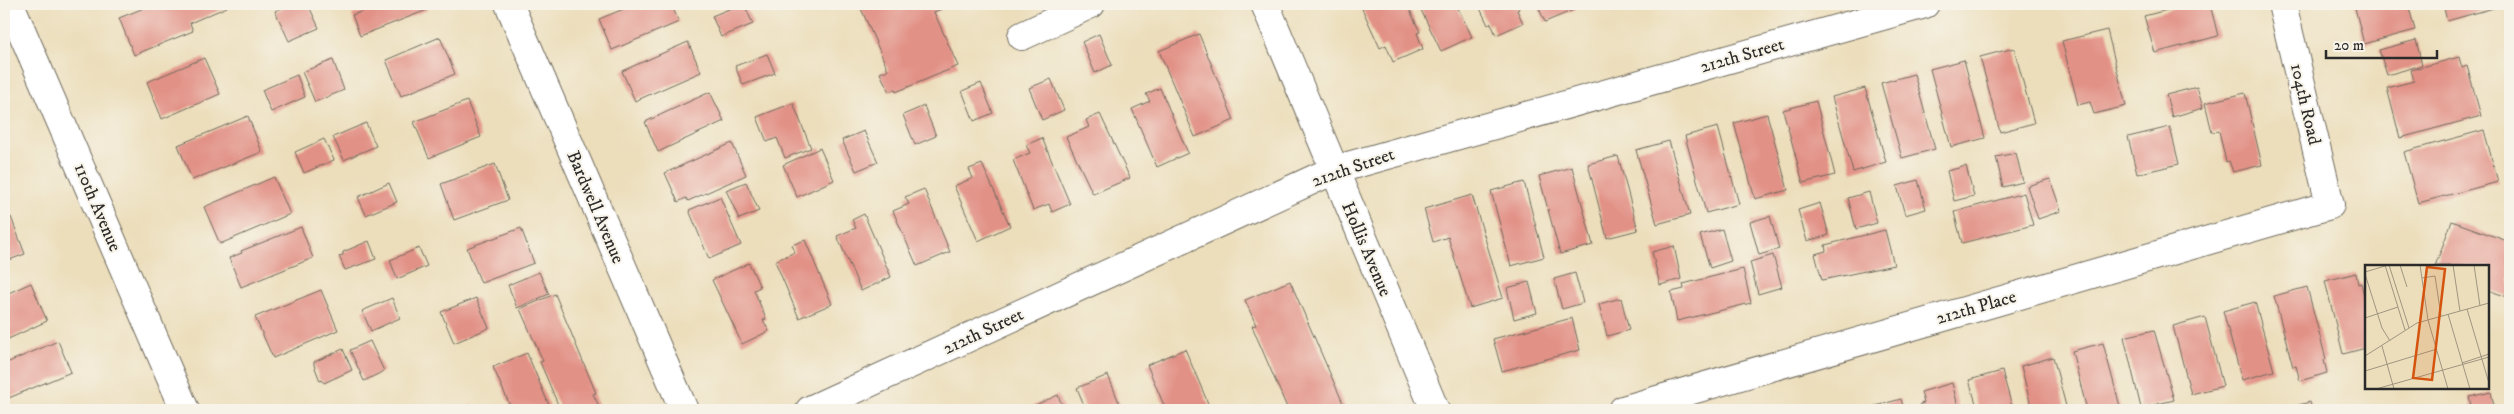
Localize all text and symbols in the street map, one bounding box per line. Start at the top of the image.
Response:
scale bar [2326,28,2438,60]
street label: 212th Street [1698,33,1787,78]
text: 20 m [2334,36,2364,55]
street label: 104th Road [2285,61,2325,147]
street label: 212th Street [1309,143,1398,192]
street label: Bardwell Avenue [561,148,629,267]
street label: 110th Avenue [69,160,126,255]
street label: Hollis Avenue [1336,199,1396,300]
inset map [2365,265,2489,389]
street label: 212th Place [1934,286,2019,330]
street label: 212th Street [940,304,1027,360]

